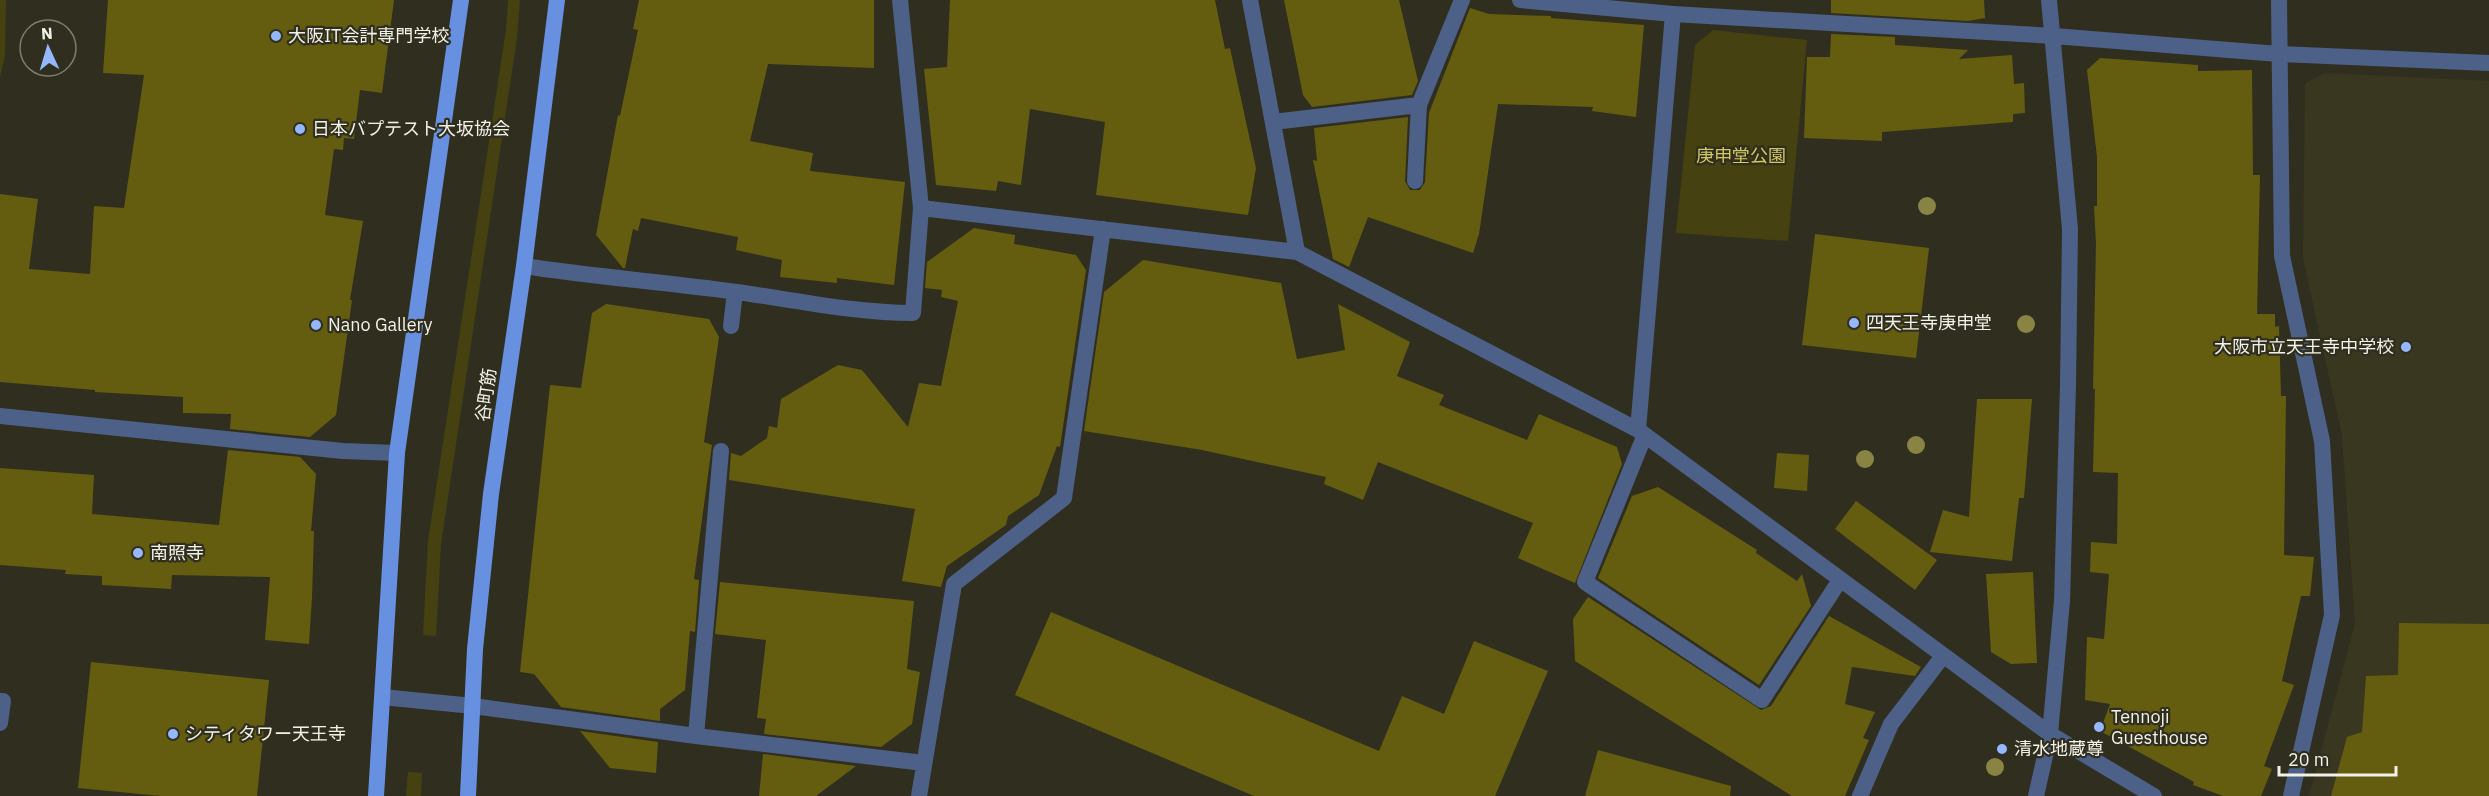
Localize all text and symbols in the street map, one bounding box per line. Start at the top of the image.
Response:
north arrow [18,18,78,78]
text: N [40,23,53,43]
place label: 大阪IT会計専門学校 [288,24,449,47]
marker: 大阪IT会計専門学校 [269,29,283,43]
place label: 日本バプテスト大坂協会 [312,117,510,140]
marker: 日本バプテスト大坂協会 [293,122,307,136]
park label: 庚申堂公園 [1696,144,1786,167]
place label: 四天王寺庚申堂 [1866,311,1992,334]
place label: Nano Gallery [328,313,432,336]
marker: 四天王寺庚申堂 [1847,316,1861,330]
marker: Nano Gallery [309,318,323,332]
place label: 大阪市立天王寺中学校 [2214,335,2394,358]
marker: 大阪市立天王寺中学校 [2399,340,2413,354]
street label: 谷町筋 [470,367,501,423]
place label: 南照寺 [150,541,204,564]
marker: 南照寺 [131,546,145,560]
place label: Tennoji Guesthouse [2111,705,2208,749]
marker: Tennoji Guesthouse [2092,720,2106,734]
place label: シティタワー天王寺 [185,722,346,745]
marker: シティタワー天王寺 [166,727,180,741]
place label: 清水地蔵尊 [2014,737,2104,760]
scale bar [2279,739,2396,777]
marker: 清水地蔵尊 [1995,742,2009,756]
text: 20 m [2288,748,2330,771]

